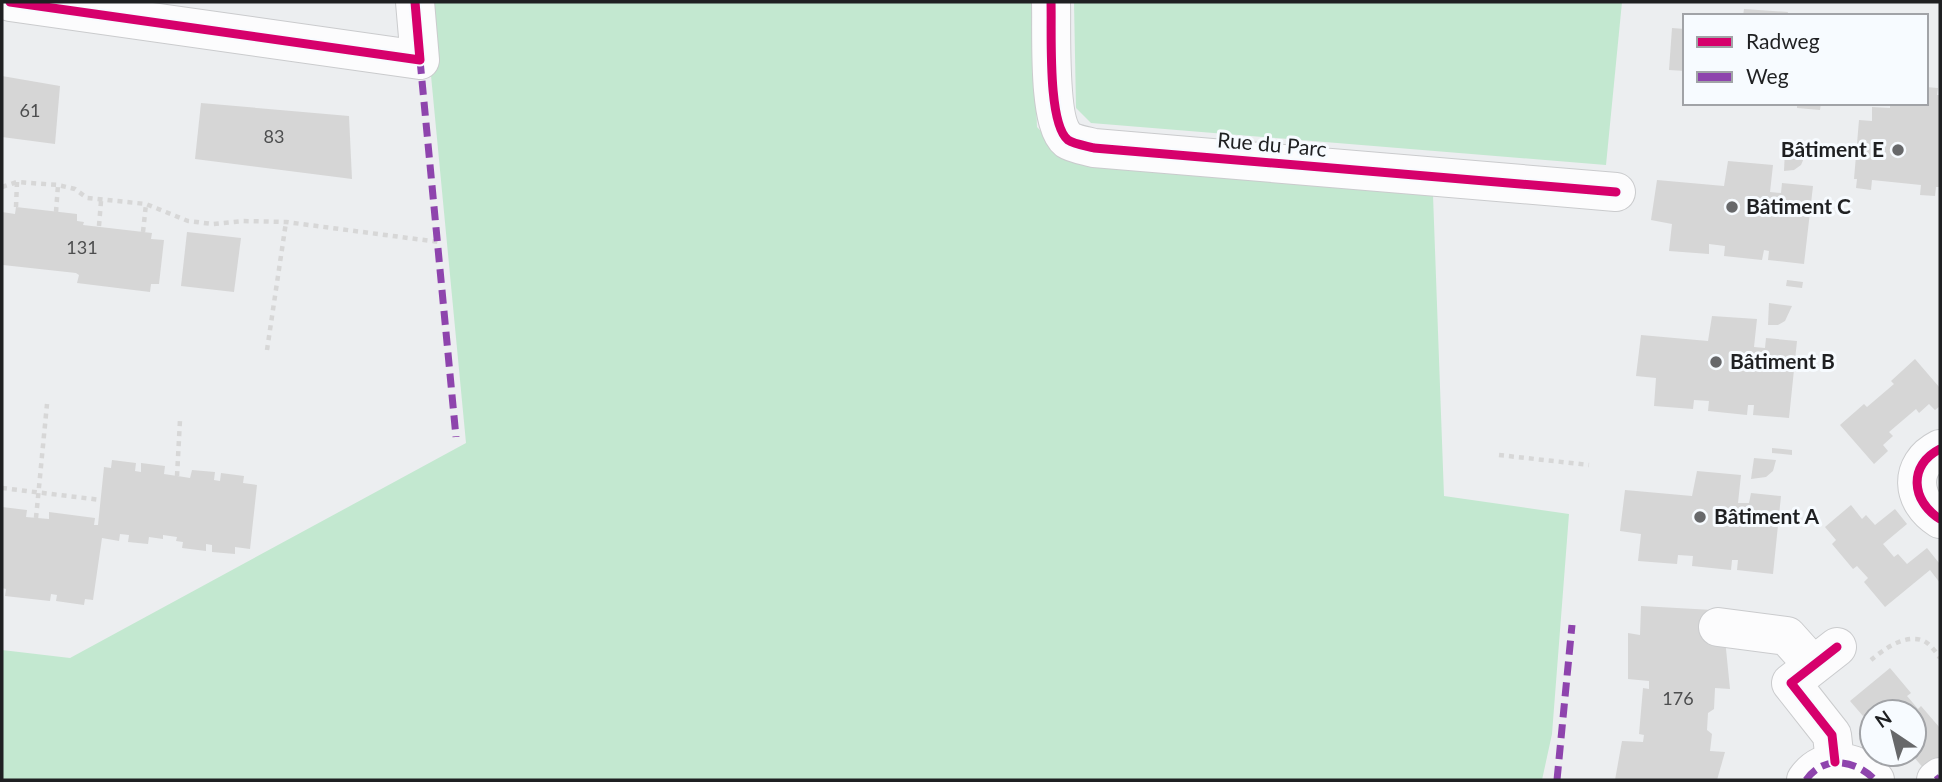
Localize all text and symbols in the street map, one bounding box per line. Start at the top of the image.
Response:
legend [1683,14,1928,105]
text: Radweg [1746,28,1820,53]
text: Weg [1746,63,1789,88]
house number: 61 [20,99,40,121]
house number: 83 [264,125,284,147]
street label: Rue du Parc [1216,126,1328,161]
place label: Bâtiment E [1781,136,1884,161]
marker: Bâtiment E [1890,142,1906,158]
place label: Bâtiment C [1746,193,1851,218]
marker: Bâtiment C [1724,199,1740,215]
house number: 131 [66,236,98,258]
place label: Bâtiment B [1730,348,1835,373]
marker: Bâtiment B [1708,354,1724,370]
place label: Bâtiment A [1714,503,1819,528]
marker: Bâtiment A [1692,509,1708,525]
house number: 176 [1662,687,1694,709]
north arrow [1858,698,1928,768]
text: N [1870,705,1896,732]

